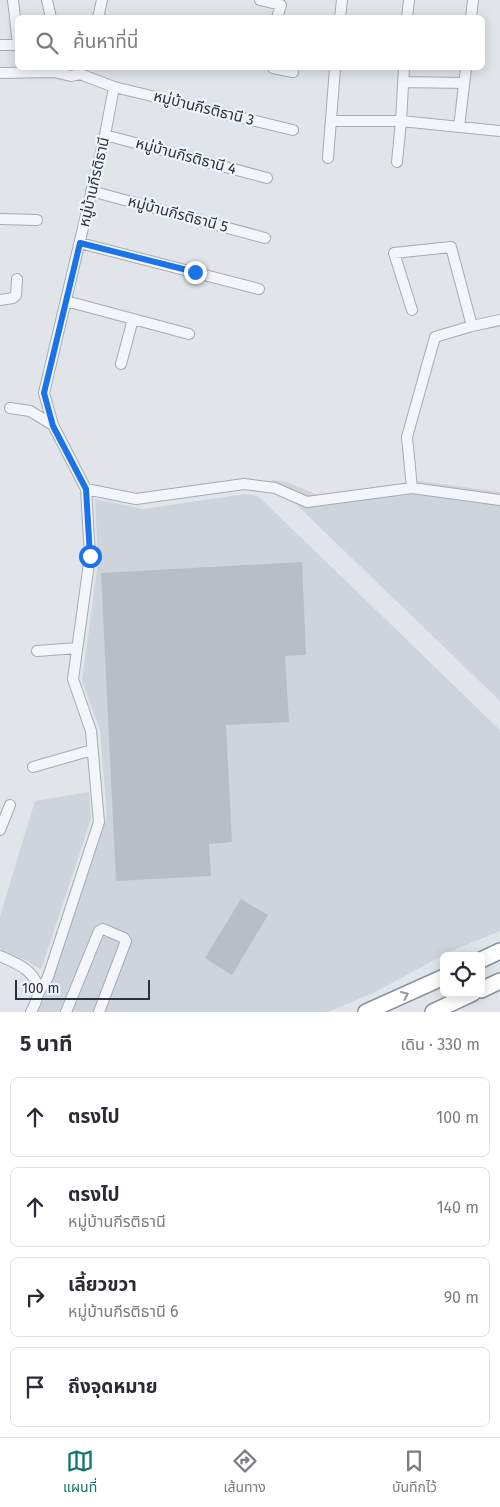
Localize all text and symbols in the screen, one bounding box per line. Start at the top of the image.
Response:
search box [15,15,485,70]
icon: search [33,29,61,57]
text: ค้นหาที่นี่ [73,30,138,53]
street label: หมู่บ้านกีรติธานี 3 [152,87,256,129]
street label: หมู่บ้านกีรติธานี 4 [134,134,238,178]
street label: หมู่บ้านกีรติธานี [75,135,113,229]
street label: หมู่บ้านกีรติธานี 5 [126,192,230,236]
route end [184,261,207,284]
route start [79,545,102,568]
map controls [440,952,485,997]
button: locate [440,952,485,997]
scale bar [15,977,150,1000]
text: 100 m [22,980,59,997]
one-way arrow [400,990,409,1001]
text: 5 นาที [20,1031,72,1057]
text: เดิน · 330 m [401,1035,480,1054]
icon: ahead [21,1103,49,1131]
text: ตรงไป [68,1105,120,1128]
text: 100 m [436,1108,479,1127]
text: ตรงไป [68,1183,120,1206]
icon: ahead [21,1193,49,1221]
text: 140 m [437,1198,479,1217]
text: หมู่บ้านกีรติธานี [68,1212,166,1231]
text: เลี้ยวขวา [68,1273,137,1296]
icon: right [21,1283,49,1311]
text: 90 m [444,1288,479,1307]
text: หมู่บ้านกีรติธานี 6 [68,1302,179,1321]
icon: arrive [21,1373,49,1401]
text: ถึงจุดหมาย [68,1375,158,1398]
tab: แผนที่ [63,1447,97,1498]
tab: เส้นทาง [223,1447,266,1498]
tab: บันทึกไว้ [392,1447,437,1498]

